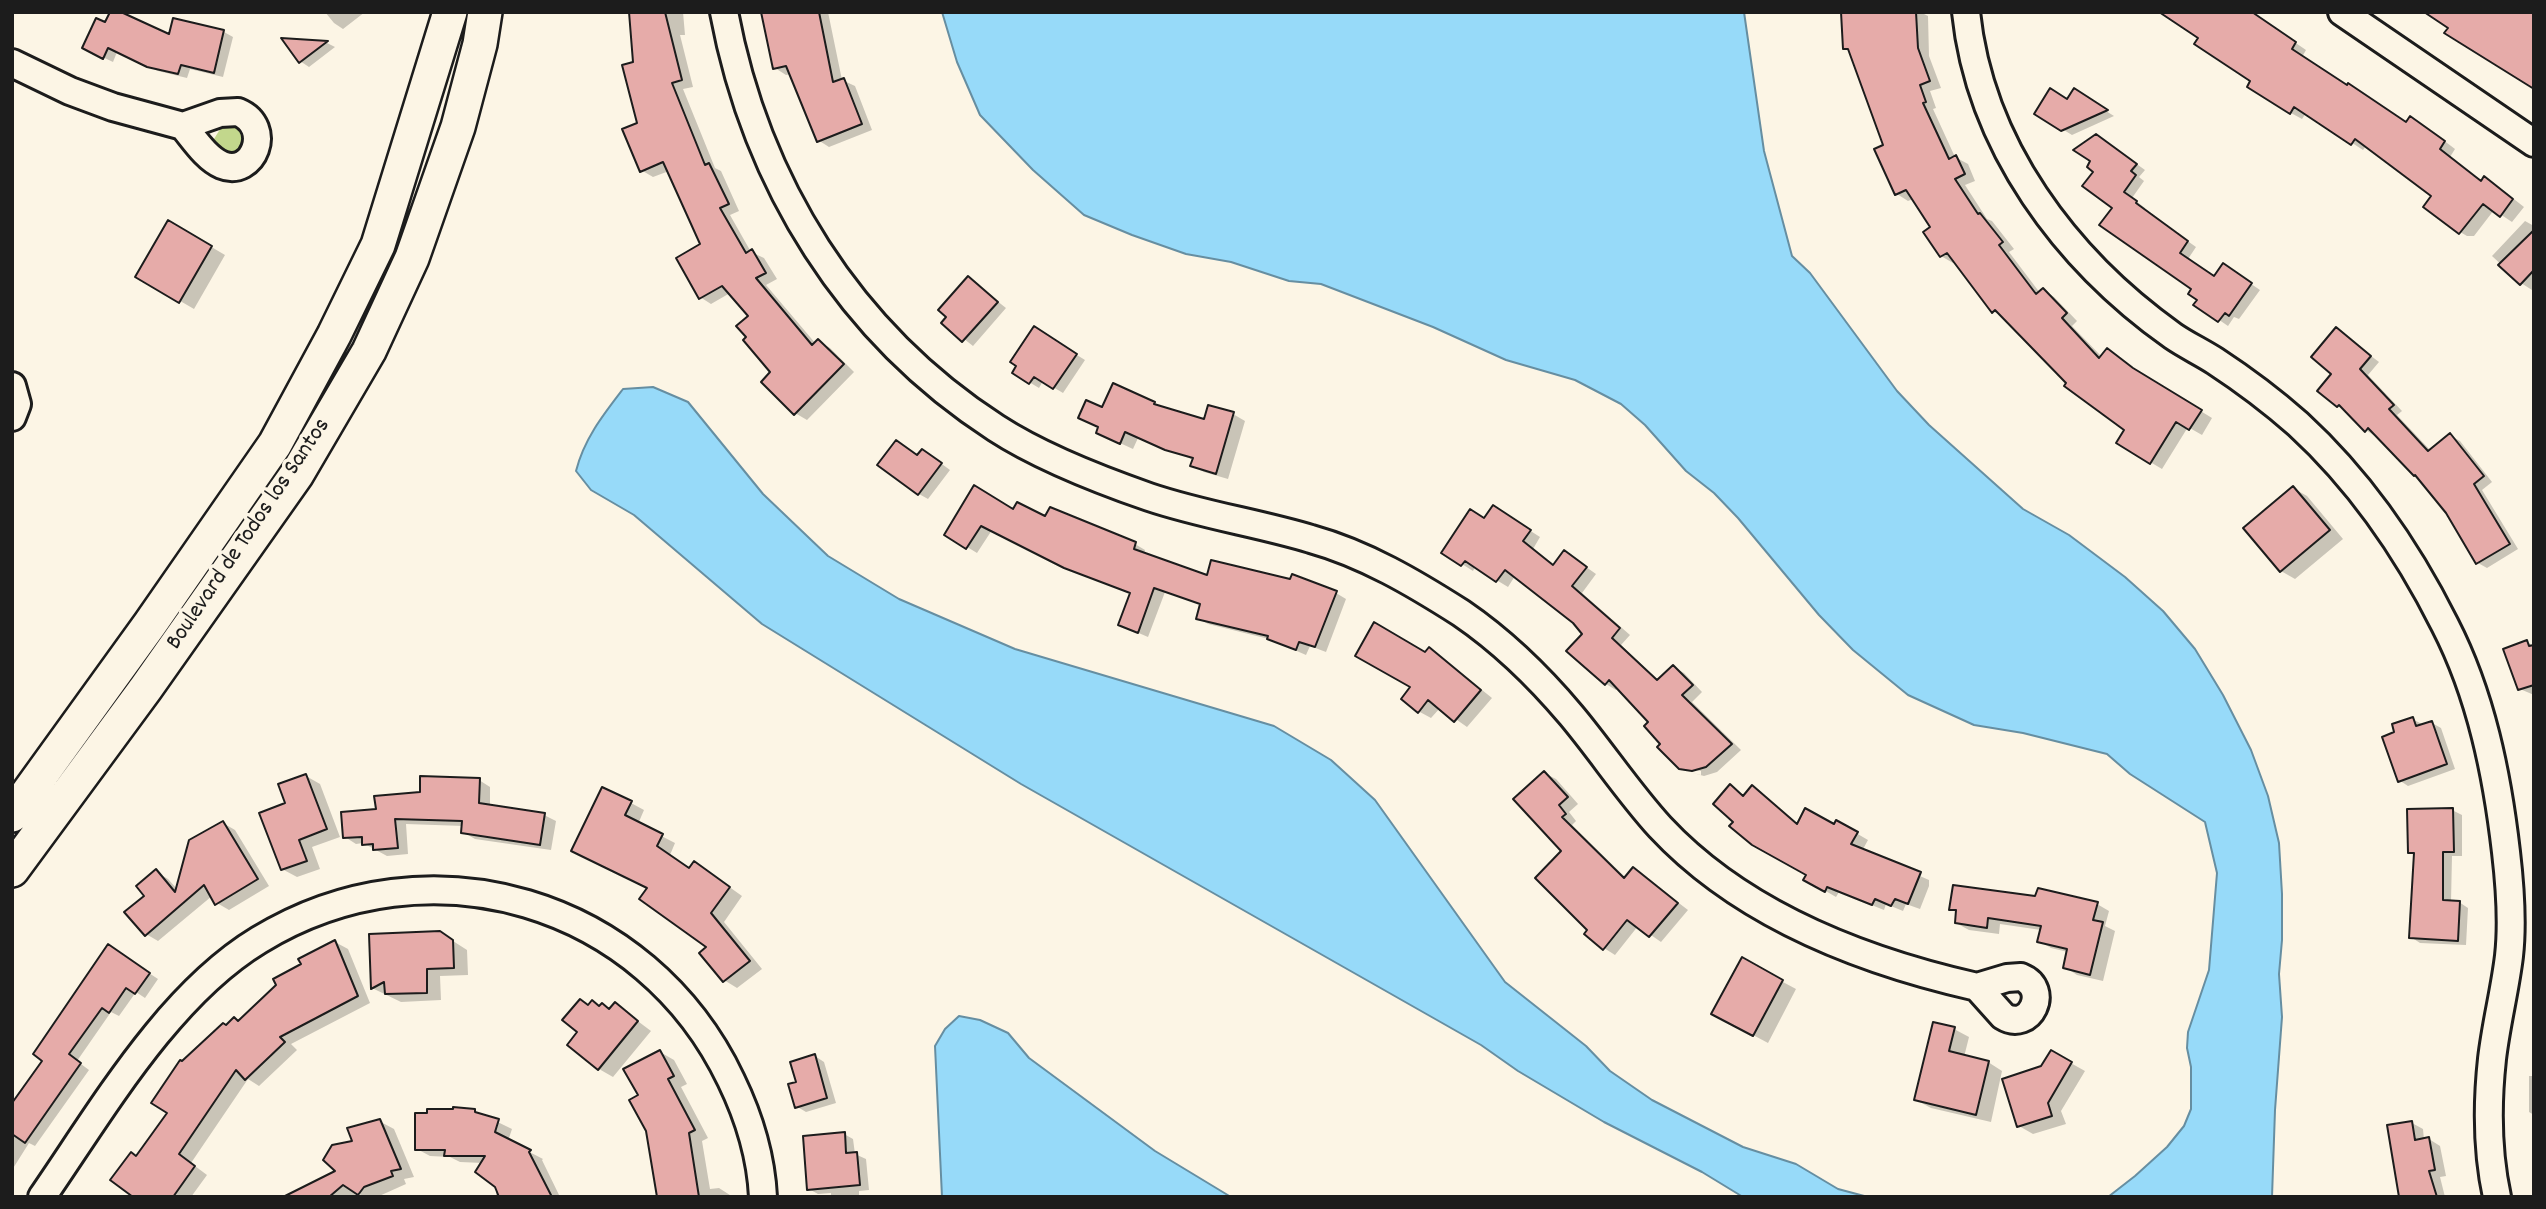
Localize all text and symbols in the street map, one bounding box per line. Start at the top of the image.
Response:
street label: Boulevard de Todos los Santos [162,414,338,656]

